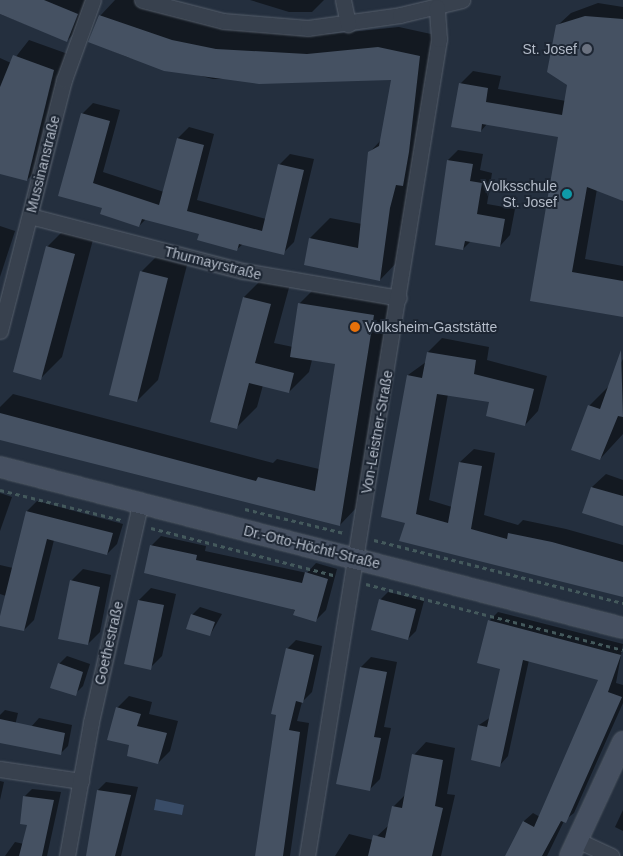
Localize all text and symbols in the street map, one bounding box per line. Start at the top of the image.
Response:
place label: St. Josef [523,41,577,57]
marker: St. Josef [581,43,593,55]
street label: Mussinanstraße [23,114,63,214]
place label: Volksschule St. Josef [483,178,557,210]
marker: Volksschule St. Josef [561,188,573,200]
street label: Thurmayrstraße [163,243,263,283]
place label: Volksheim-Gaststätte [365,319,497,335]
marker: Volksheim-Gaststätte [349,321,361,333]
street label: Von-Leistner-Straße [358,369,396,495]
street label: Dr.-Otto-Höchtl-Straße [242,522,382,572]
street label: Goethestraße [91,599,127,687]

